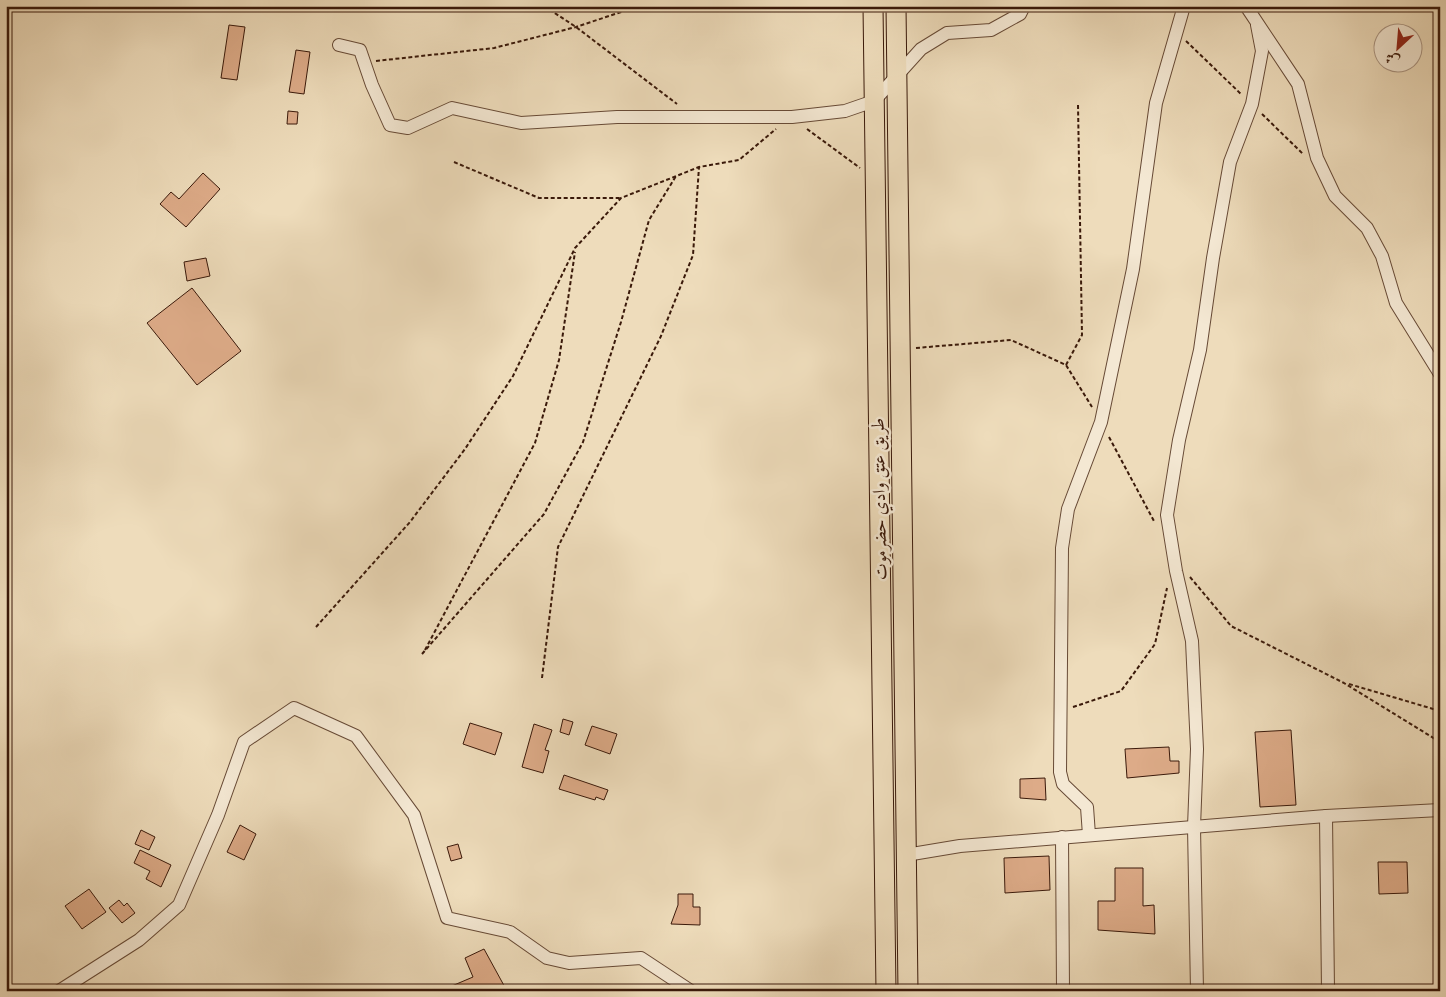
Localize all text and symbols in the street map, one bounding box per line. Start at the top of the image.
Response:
north arrow [1374,22,1424,72]
text: ش [1382,48,1403,70]
street label: طريق عتق وادي حضرموت [868,418,895,580]

